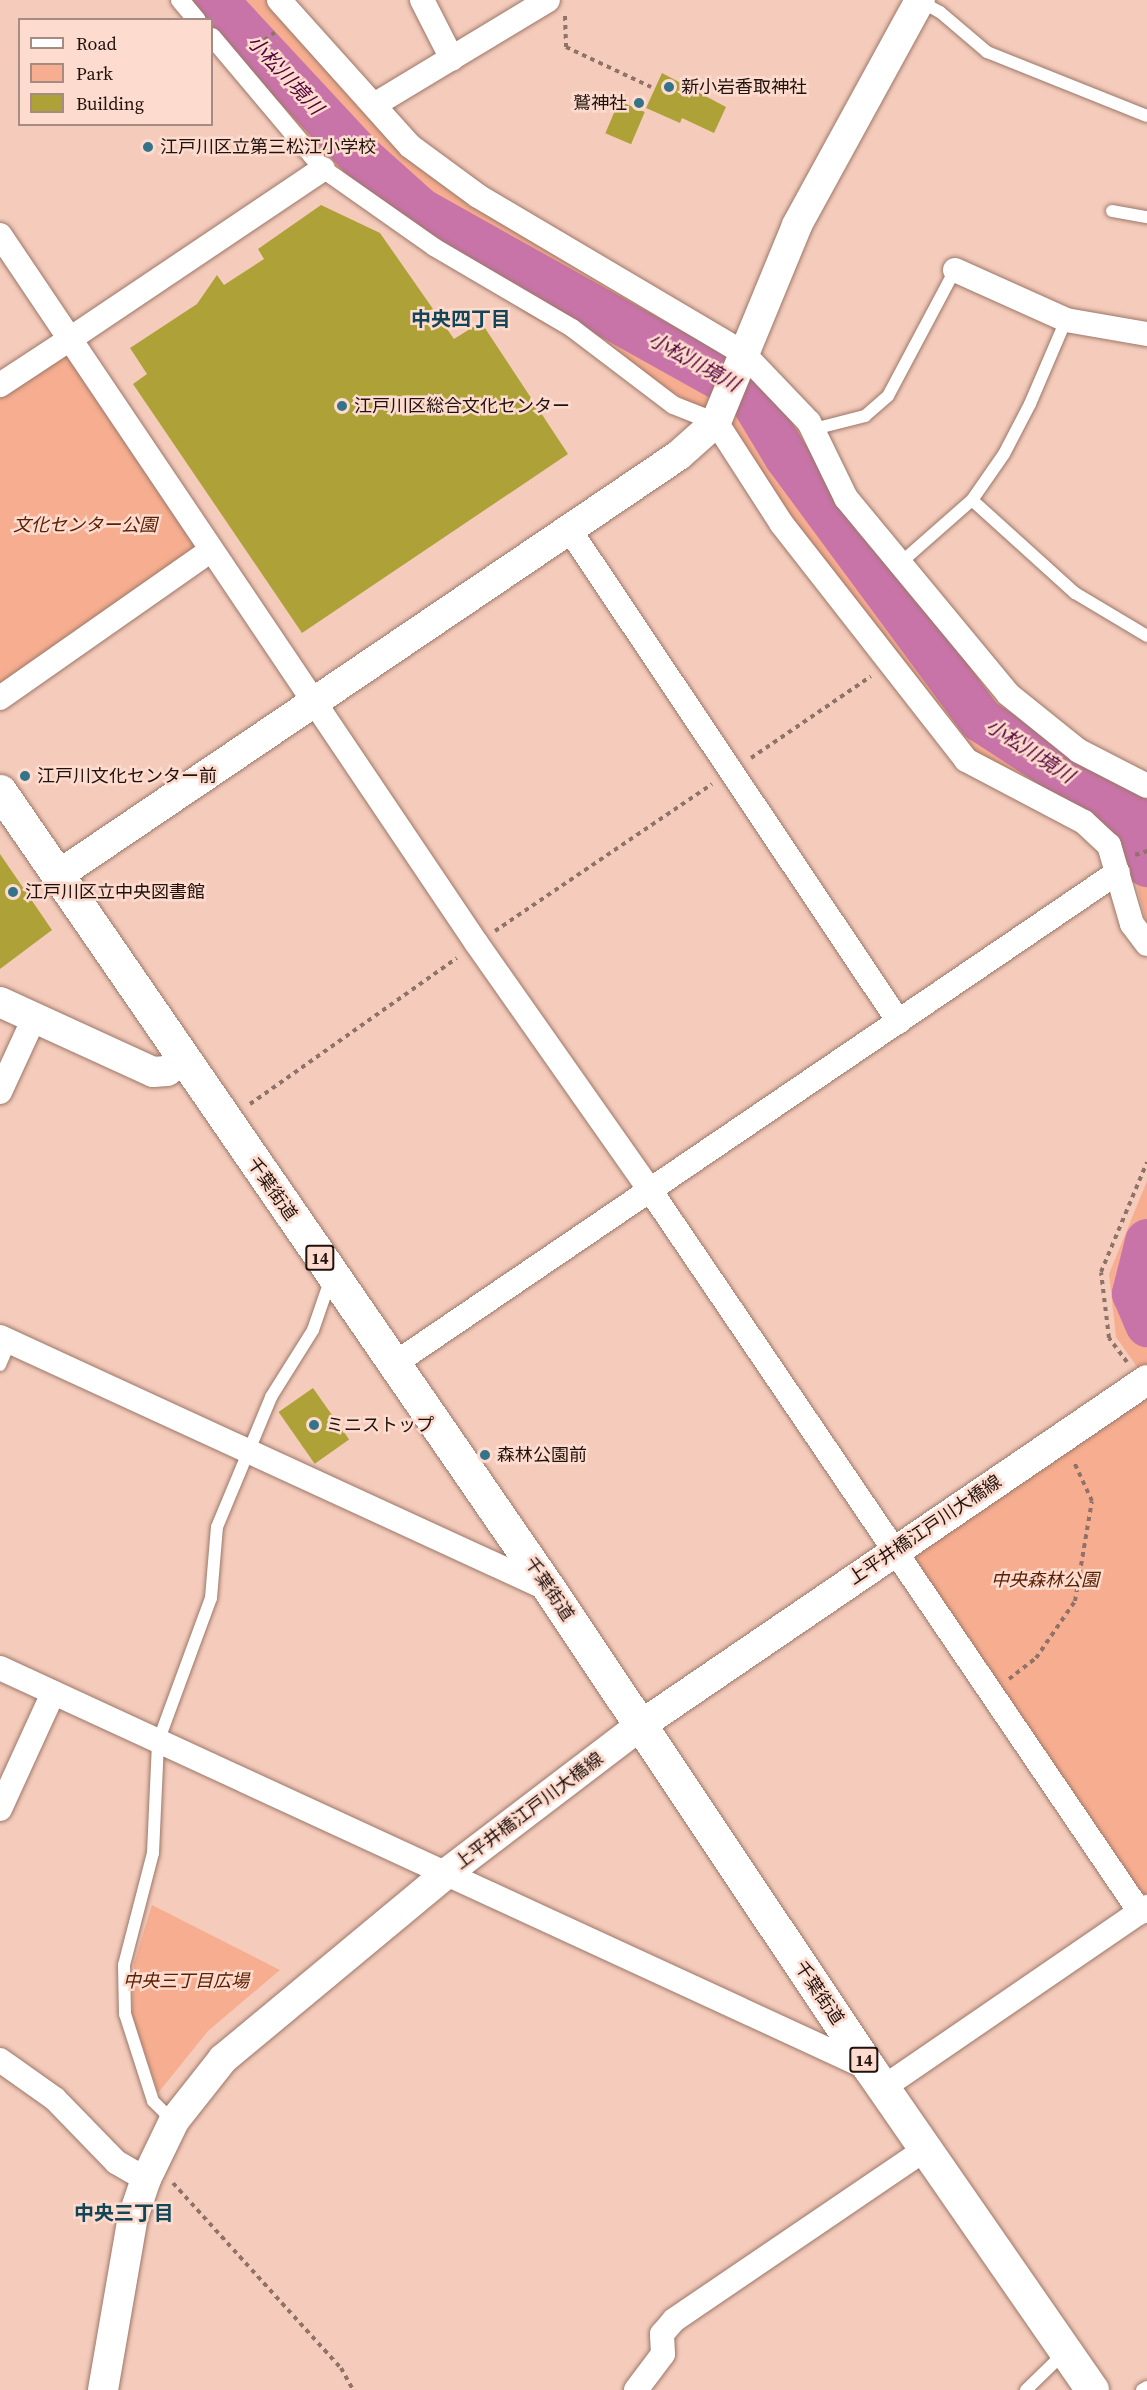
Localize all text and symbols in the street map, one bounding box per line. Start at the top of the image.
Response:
legend [18,18,213,126]
water label: 小松川境川 [242,30,328,120]
text: Road [76,31,117,56]
text: Park [76,61,113,86]
place label: 新小岩香取神社 [681,76,807,98]
marker: 新小岩香取神社 [662,80,676,94]
text: Building [76,91,144,116]
place label: 鷲神社 [573,92,627,114]
marker: 鷲神社 [632,96,646,110]
place label: 江戸川区立第三松江小学校 [160,136,376,158]
marker: 江戸川区立第三松江小学校 [141,140,155,154]
district label: 中央四丁目 [411,307,511,331]
water label: 小松川境川 [644,327,744,397]
place label: 江戸川区総合文化センター [354,395,570,417]
marker: 江戸川区総合文化センター [335,399,349,413]
park label: 文化センター公園 [13,514,157,536]
water label: 小松川境川 [982,714,1078,788]
place label: 江戸川文化センター前 [37,765,217,787]
marker: 江戸川文化センター前 [18,769,32,783]
place label: 江戸川区立中央図書館 [25,881,205,903]
marker: 江戸川区立中央図書館 [6,885,20,899]
street label: 千葉街道 [243,1153,301,1225]
road number: 14 [305,1245,335,1271]
place label: ミニストップ [326,1414,434,1436]
marker: ミニストップ [307,1418,321,1432]
place label: 森林公園前 [497,1444,587,1466]
marker: 森林公園前 [478,1448,492,1462]
street label: 上平井橋江戸川大橋線 [844,1471,1006,1589]
street label: 千葉街道 [520,1553,578,1625]
park label: 中央森林公園 [991,1569,1099,1591]
street label: 上平井橋江戸川大橋線 [451,1748,607,1874]
street label: 千葉街道 [790,1957,848,2029]
park label: 中央三丁目広場 [123,1970,249,1992]
road number: 14 [849,2047,879,2073]
district label: 中央三丁目 [74,2201,174,2225]

